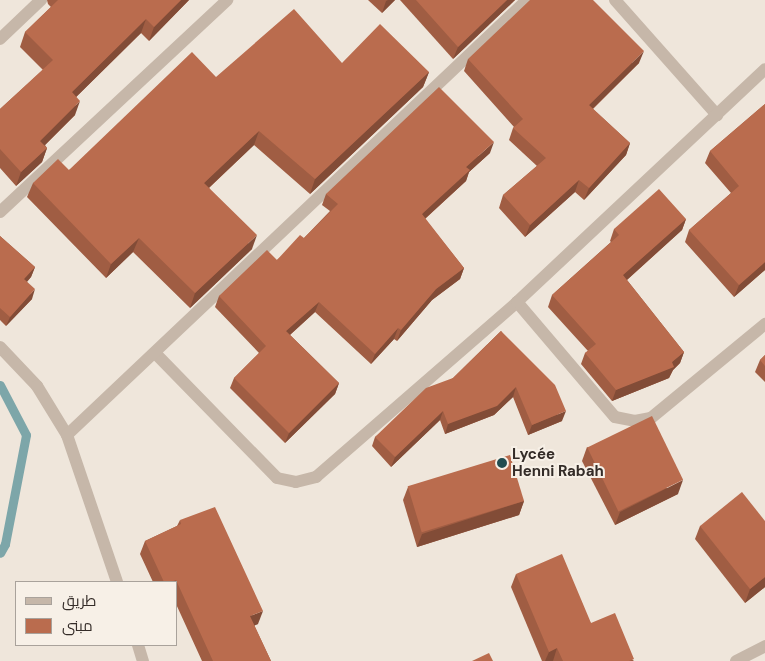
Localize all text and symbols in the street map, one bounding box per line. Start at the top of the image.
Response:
place label: Lycée Henni Rabah [512,445,604,480]
marker: Lycée Henni Rabah [496,457,508,469]
legend [15,581,178,646]
text: طريق [62,591,96,611]
text: مبنى [62,616,93,636]

